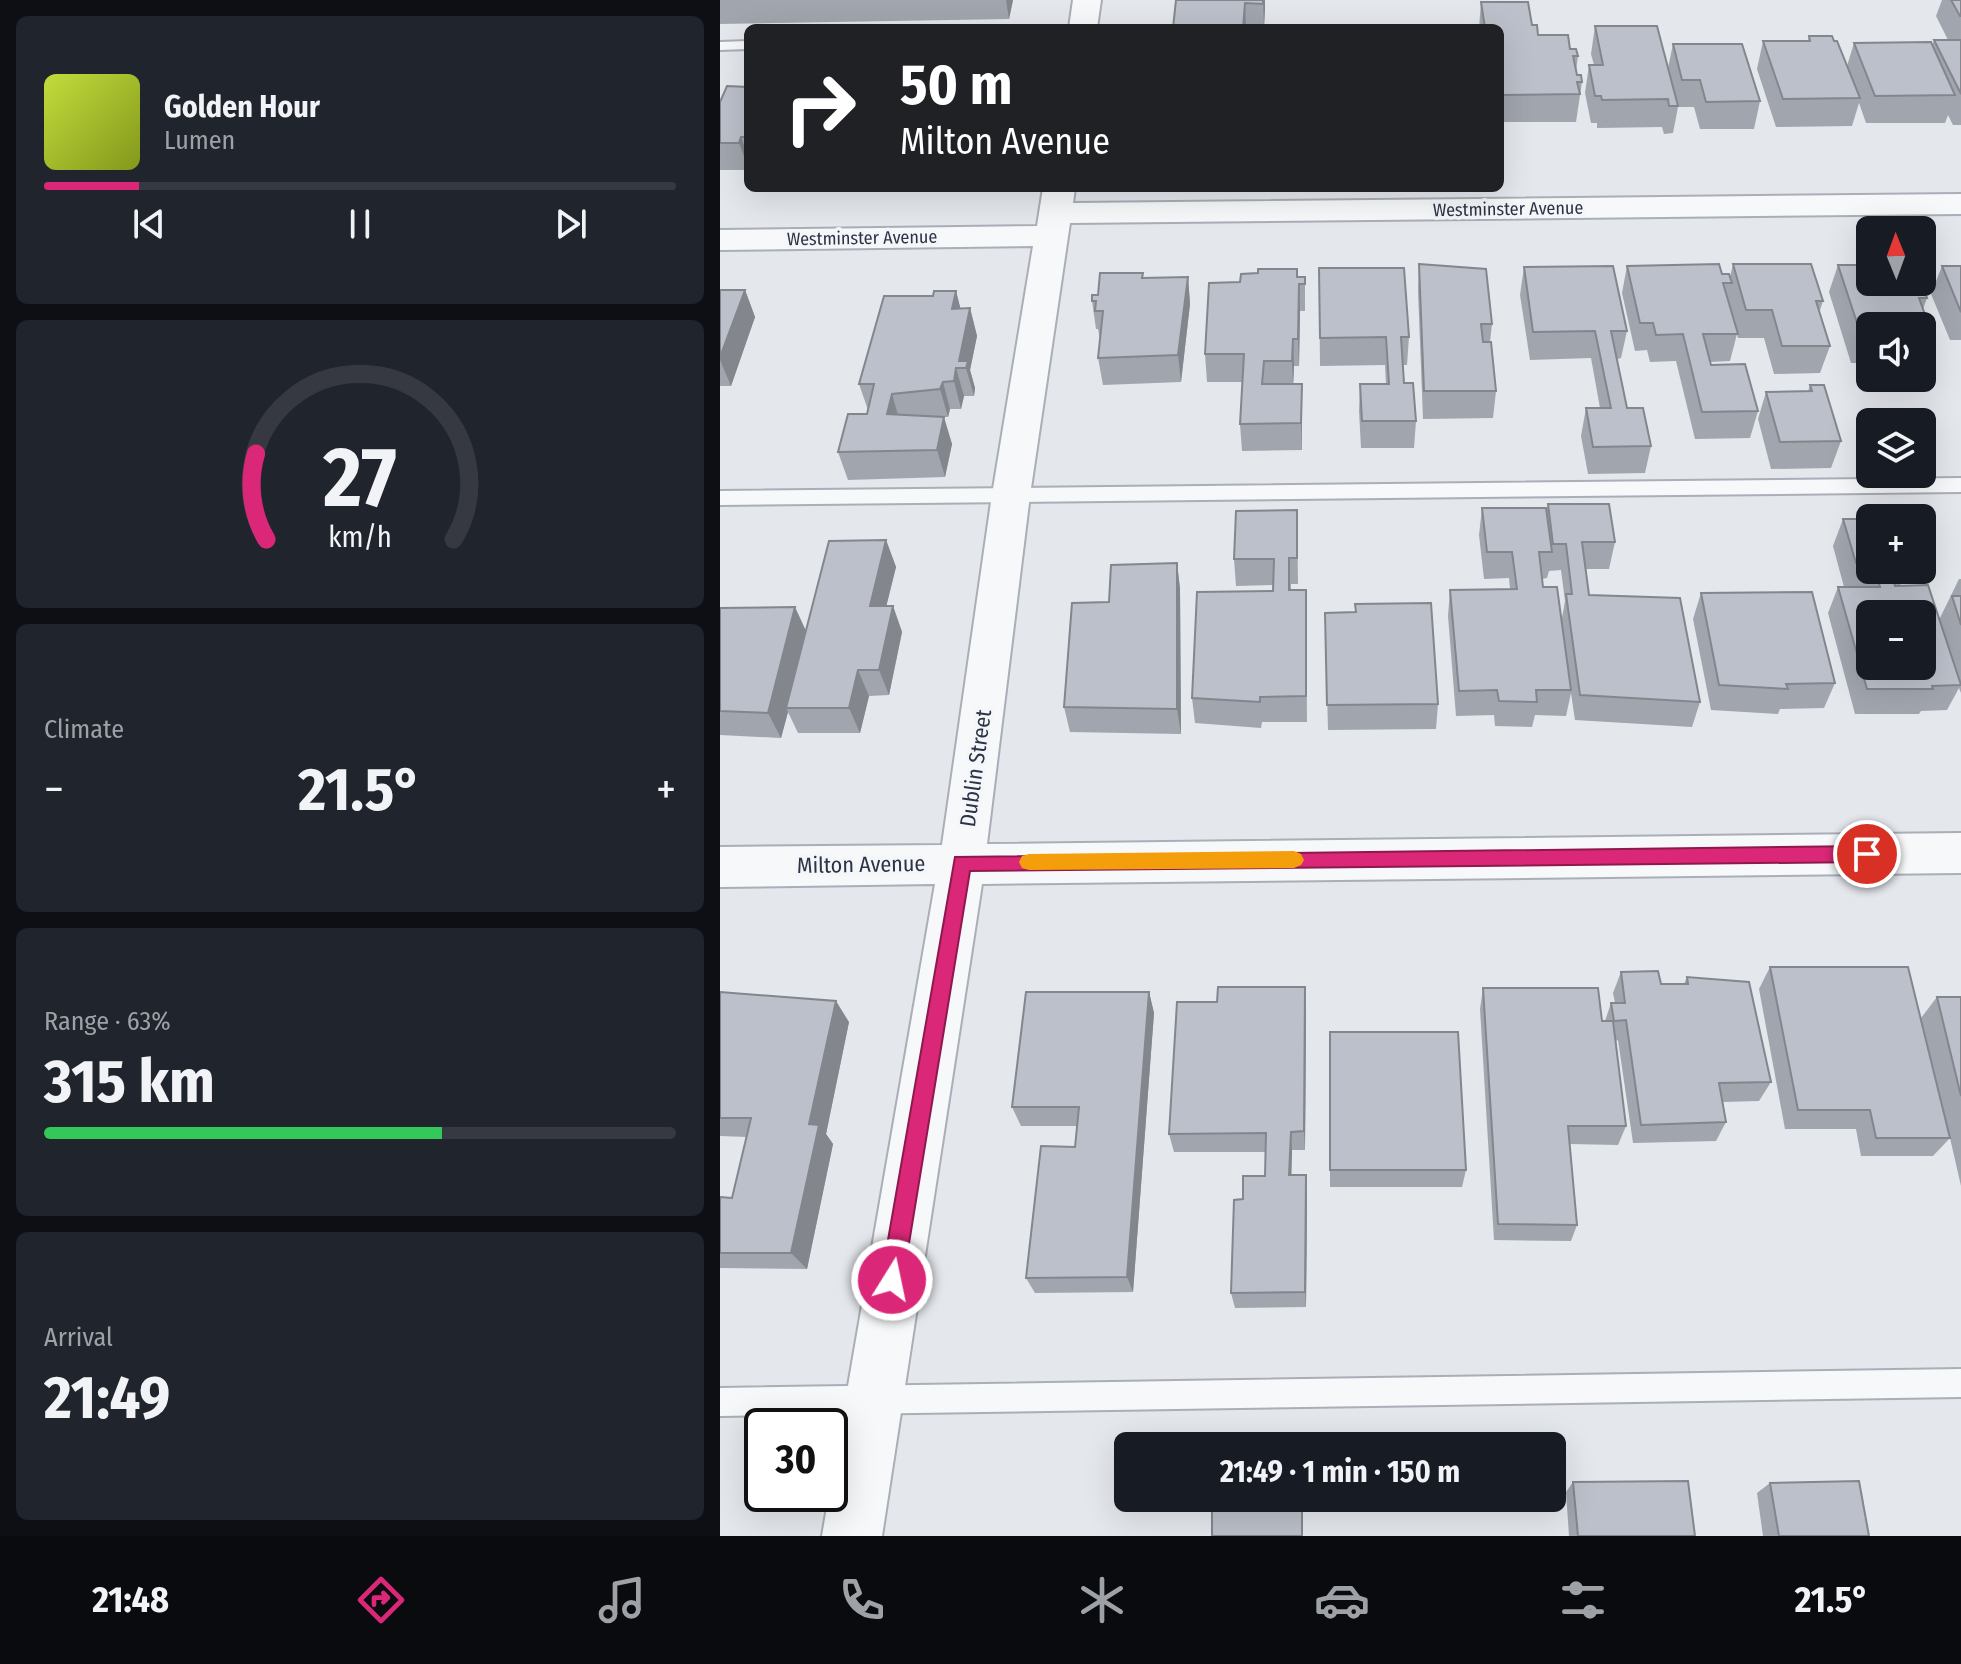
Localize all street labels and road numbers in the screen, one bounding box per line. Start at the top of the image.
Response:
street label: Westminster Avenue [1433,197,1583,221]
street label: Westminster Avenue [787,226,937,250]
street label: Dublin Street [954,707,997,828]
street label: Milton Avenue [797,850,925,879]

